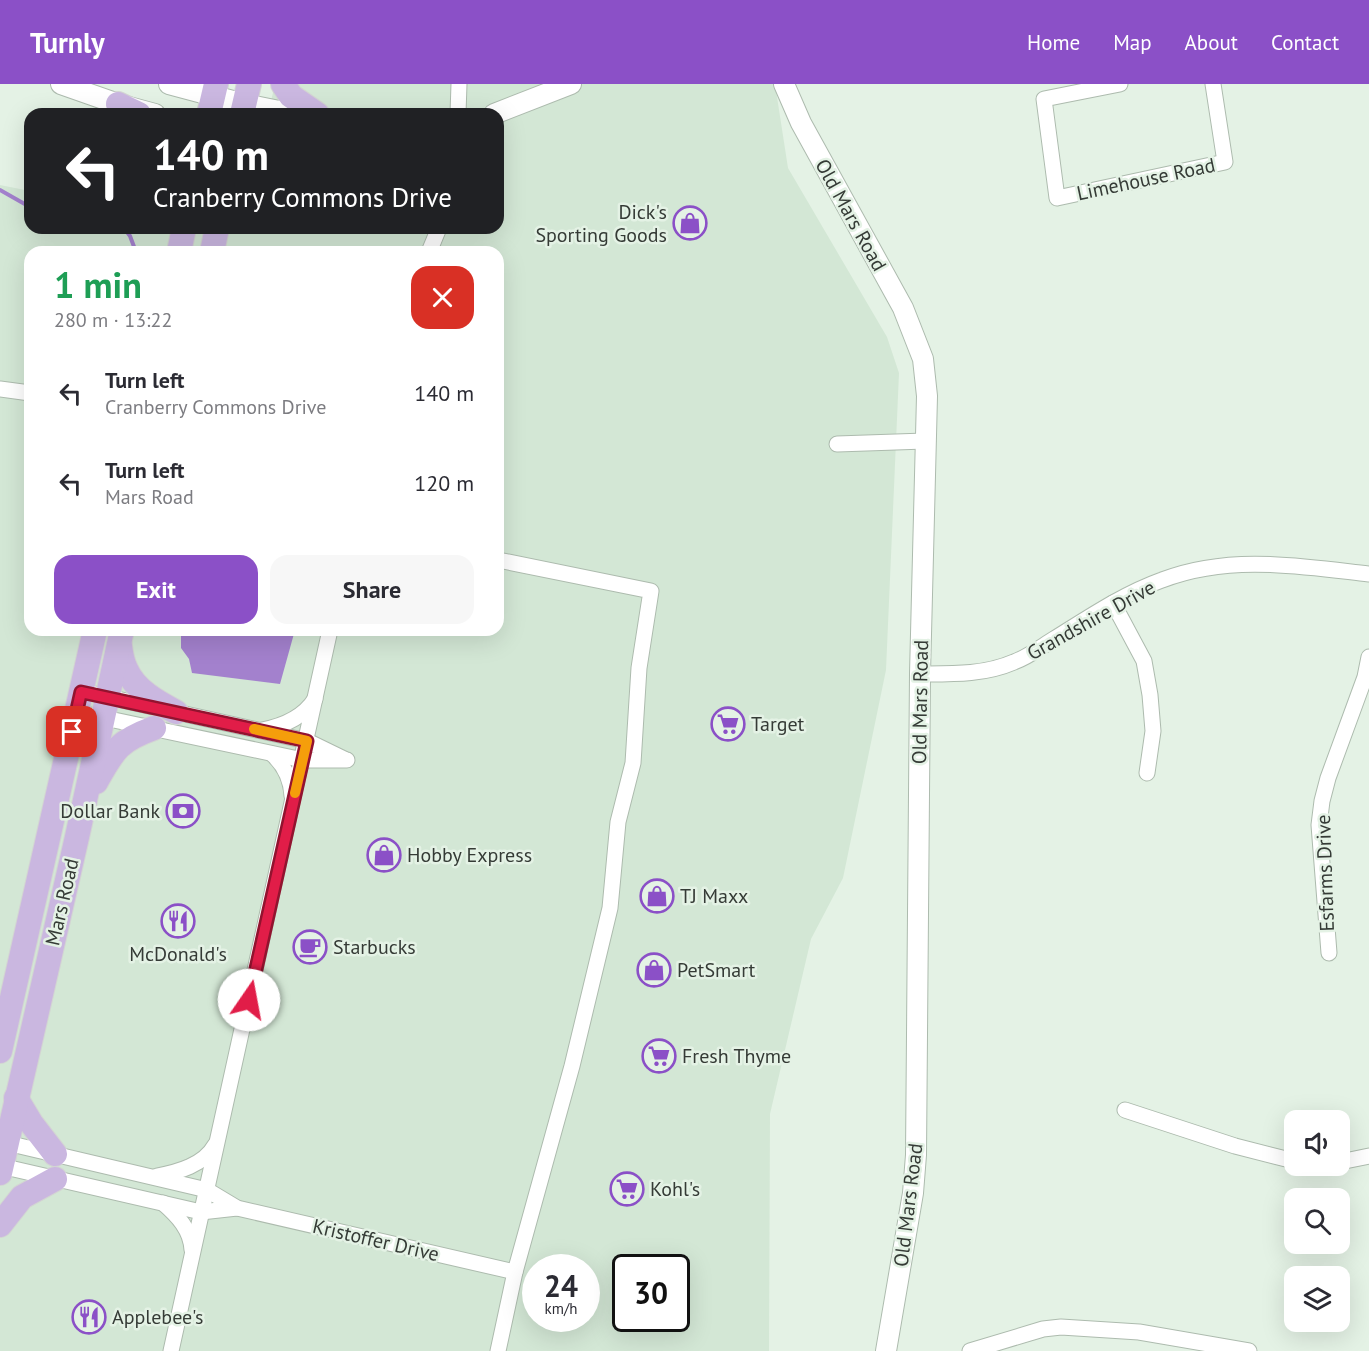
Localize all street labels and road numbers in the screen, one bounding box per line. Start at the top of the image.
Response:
street label: Limehouse Road [1074,152,1218,206]
street label: Old Mars Road [810,154,892,276]
street label: Grandshire Drive [1022,574,1160,666]
street label: Old Mars Road [906,640,934,764]
street label: Esfarms Drive [1310,814,1340,932]
street label: Mars Road [39,856,85,948]
street label: Old Mars Road [888,1142,928,1268]
street label: Kristoffer Drive [310,1213,442,1267]

